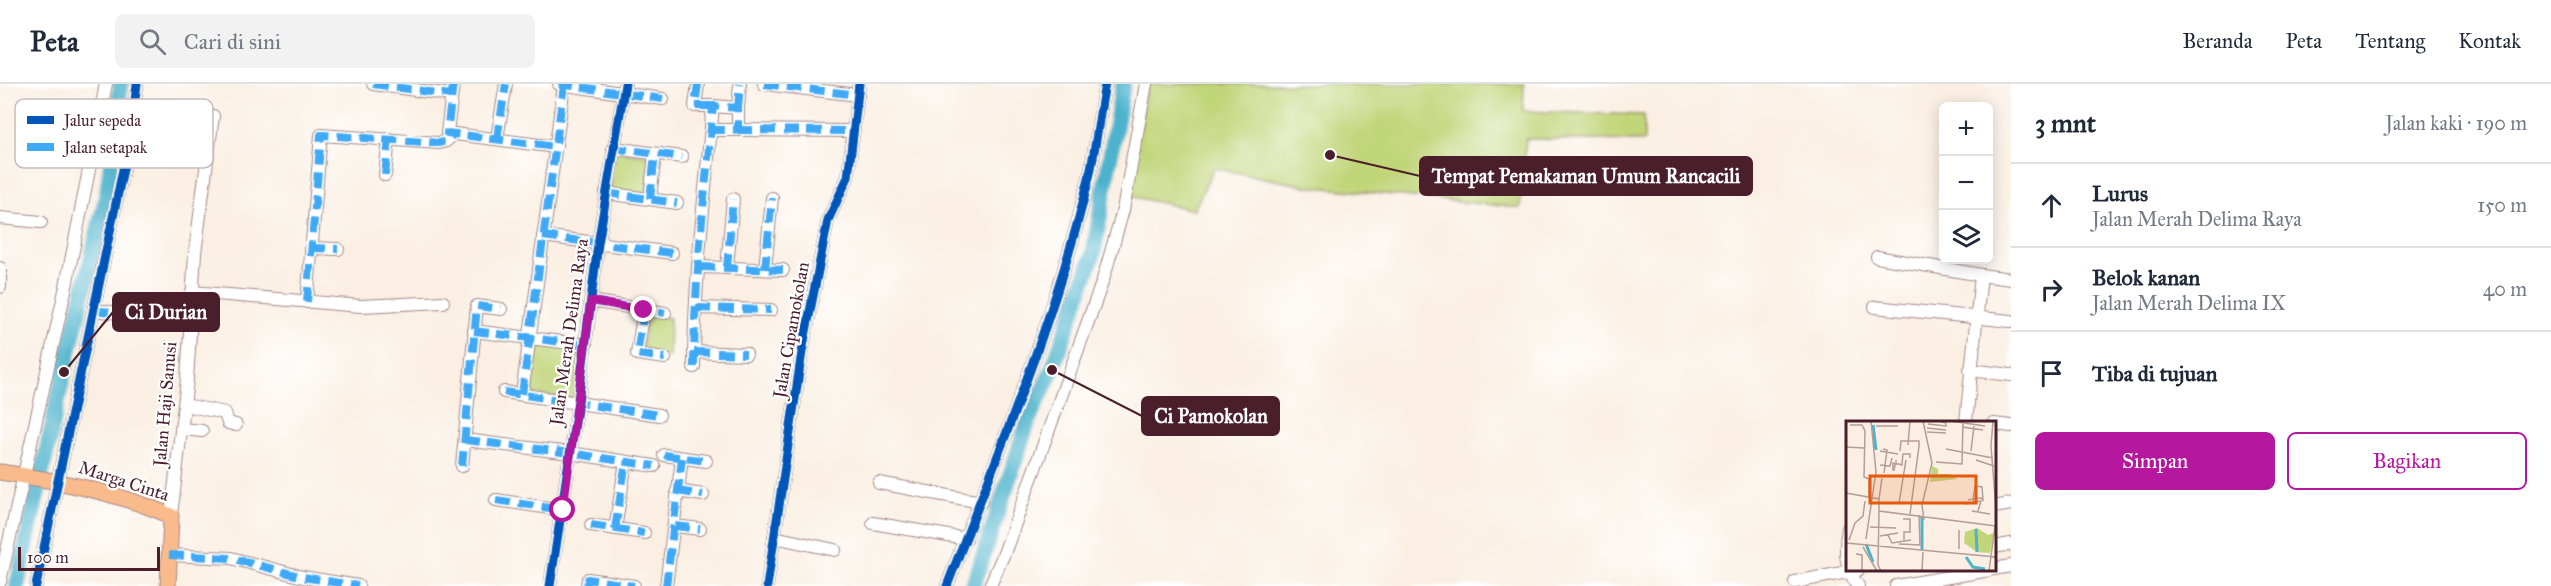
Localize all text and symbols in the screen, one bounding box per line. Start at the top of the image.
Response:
search box [115,14,535,68]
text: Peta [30,24,79,59]
icon: search [136,25,169,58]
text: Cari di sini [184,28,281,55]
text: Beranda [2182,28,2253,54]
text: Peta [2286,28,2322,54]
text: Tentang [2355,28,2425,54]
text: Kontak [2458,28,2521,54]
legend [15,99,213,168]
map controls [1939,102,1993,264]
button: + [1939,102,1993,156]
text: 3 mnt [2035,107,2096,139]
text: Jalur sepeda [62,111,141,131]
text: Jalan kaki · 190 m [2385,111,2527,135]
text: Jalan setapak [62,138,148,158]
button: − [1939,156,1993,210]
callout: Tempat Pemakaman Umum Rancacili [1420,157,1752,195]
text: Tempat Pemakaman Umum Rancacili [1431,164,1741,189]
text: Lurus [2092,180,2148,207]
icon: ahead [2035,189,2068,222]
text: 150 m [2477,193,2527,217]
text: Jalan Merah Delima Raya [2092,207,2302,231]
button: layers [1939,210,1993,264]
street label: Jalan Merah Delima Raya [545,237,594,429]
street label: Jalan Cipamokolan [768,260,815,402]
text: Belok kanan [2092,264,2200,291]
icon: right [2035,273,2068,306]
text: 40 m [2483,277,2527,301]
text: Jalan Merah Delima IX [2092,291,2286,315]
callout: Ci Durian [113,293,219,331]
route end [630,296,656,322]
text: Ci Durian [125,300,207,324]
street label: Jalan Haji Sanusi [148,340,182,470]
icon: arrive [2035,357,2068,390]
text: Tiba di tujuan [2092,360,2217,387]
callout: Ci Pamokolan [1142,397,1279,435]
text: Ci Pamokolan [1154,404,1268,428]
inset map [1846,421,1996,571]
button: Simpan [2035,432,2275,490]
button: Bagikan [2287,432,2527,490]
street label: Marga Cinta [76,456,172,507]
route start [549,496,575,522]
scale bar [18,544,160,572]
text: 100 m [27,548,69,567]

